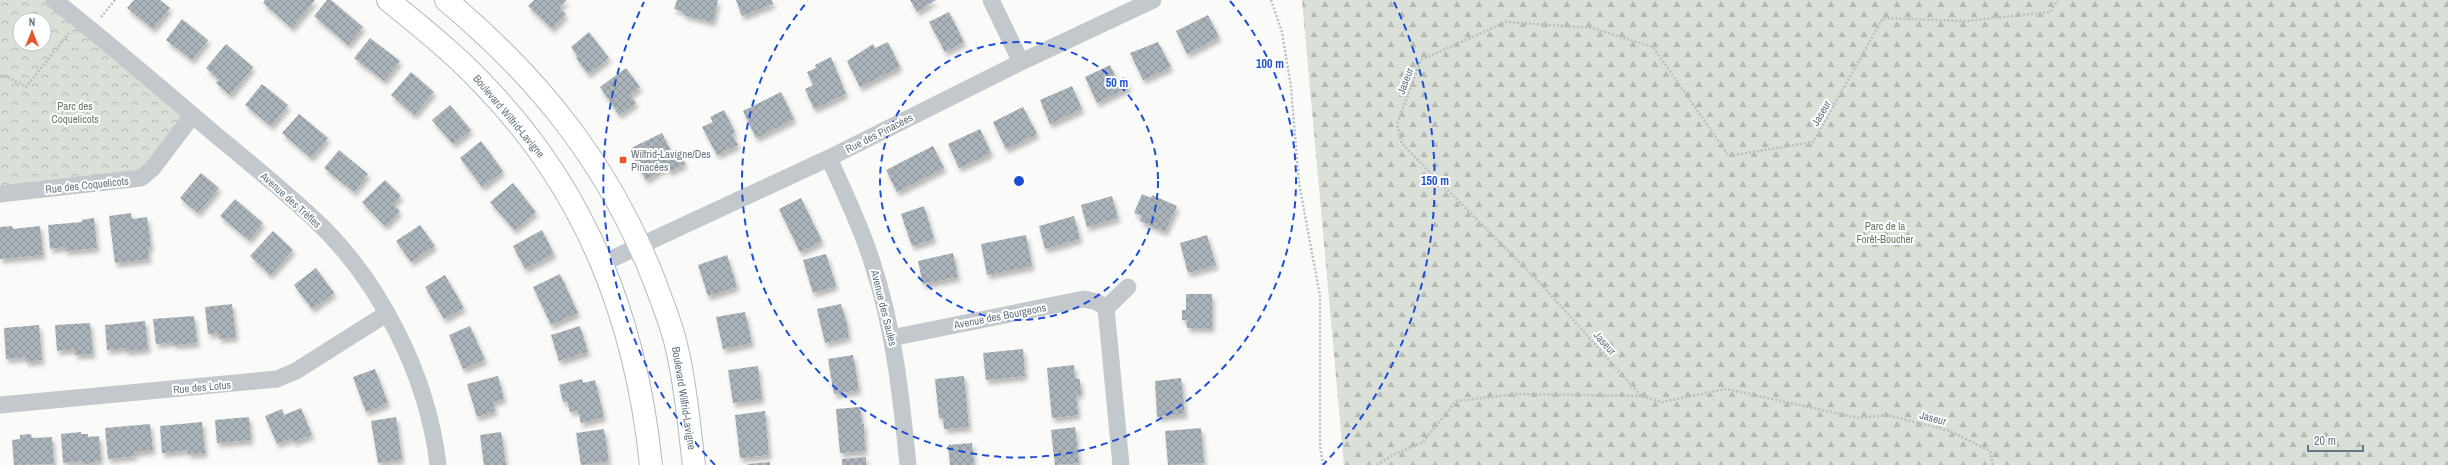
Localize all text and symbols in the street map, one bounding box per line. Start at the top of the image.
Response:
north arrow [12,12,52,52]
text: N [29,15,35,29]
text: 100 m [1256,56,1284,72]
street label: Jaseur [1394,66,1416,96]
street label: Boulevard Wilfrid-Lavigne [470,72,548,160]
text: 50 m [1106,75,1128,91]
street label: Jaseur [1808,98,1834,128]
park label: Parc des Coquelicots [51,99,99,126]
street label: Rue des Pinacées [843,110,915,156]
place label: Wilfrid-Lavigne/Des Pinacées [631,147,711,174]
marker: Wilfrid-Lavigne/Des Pinacées [618,155,628,165]
street label: Avenue des Trèfles [257,168,325,231]
text: 150 m [1421,173,1449,189]
street label: Rue des Coquelicots [45,174,130,196]
centre of rings [1012,174,1026,188]
park label: Parc de la Forêt-Boucher [1856,219,1914,246]
street label: Avenue des Saules [868,268,900,348]
street label: Avenue des Bourgeons [952,300,1048,332]
street label: Jaseur [1591,328,1619,358]
street label: Boulevard Wilfrid-Lavigne [669,345,699,451]
street label: Rue des Lotus [172,377,232,397]
street label: Jaseur [1918,408,1948,428]
scale bar [2308,427,2363,453]
text: 20 m [2314,433,2336,449]

